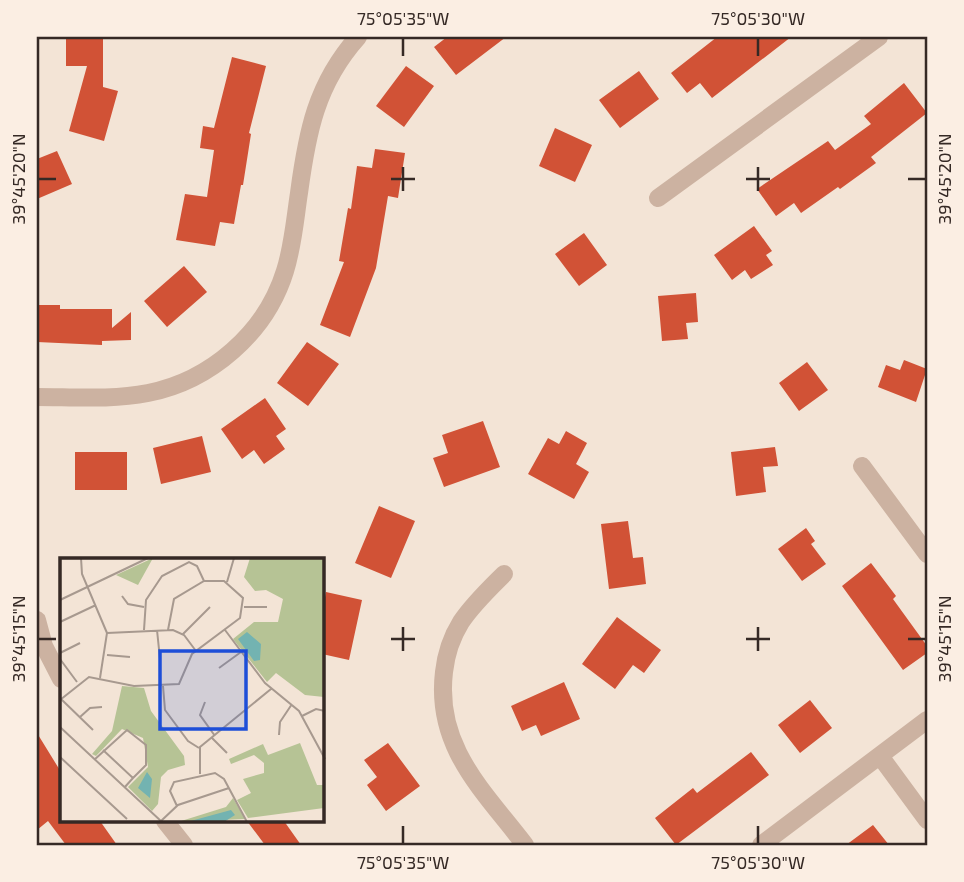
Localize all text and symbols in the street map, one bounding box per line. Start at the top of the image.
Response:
text: 75°05'35"W [357,7,449,29]
text: 75°05'30"W [711,7,805,29]
text: 39°45'20"N [7,133,29,225]
text: 39°45'20"N [933,133,955,225]
inset map [60,558,324,822]
text: 39°45'15"N [7,595,29,683]
text: 39°45'15"N [933,595,955,683]
text: 75°05'35"W [357,851,449,873]
text: 75°05'30"W [711,851,805,873]

